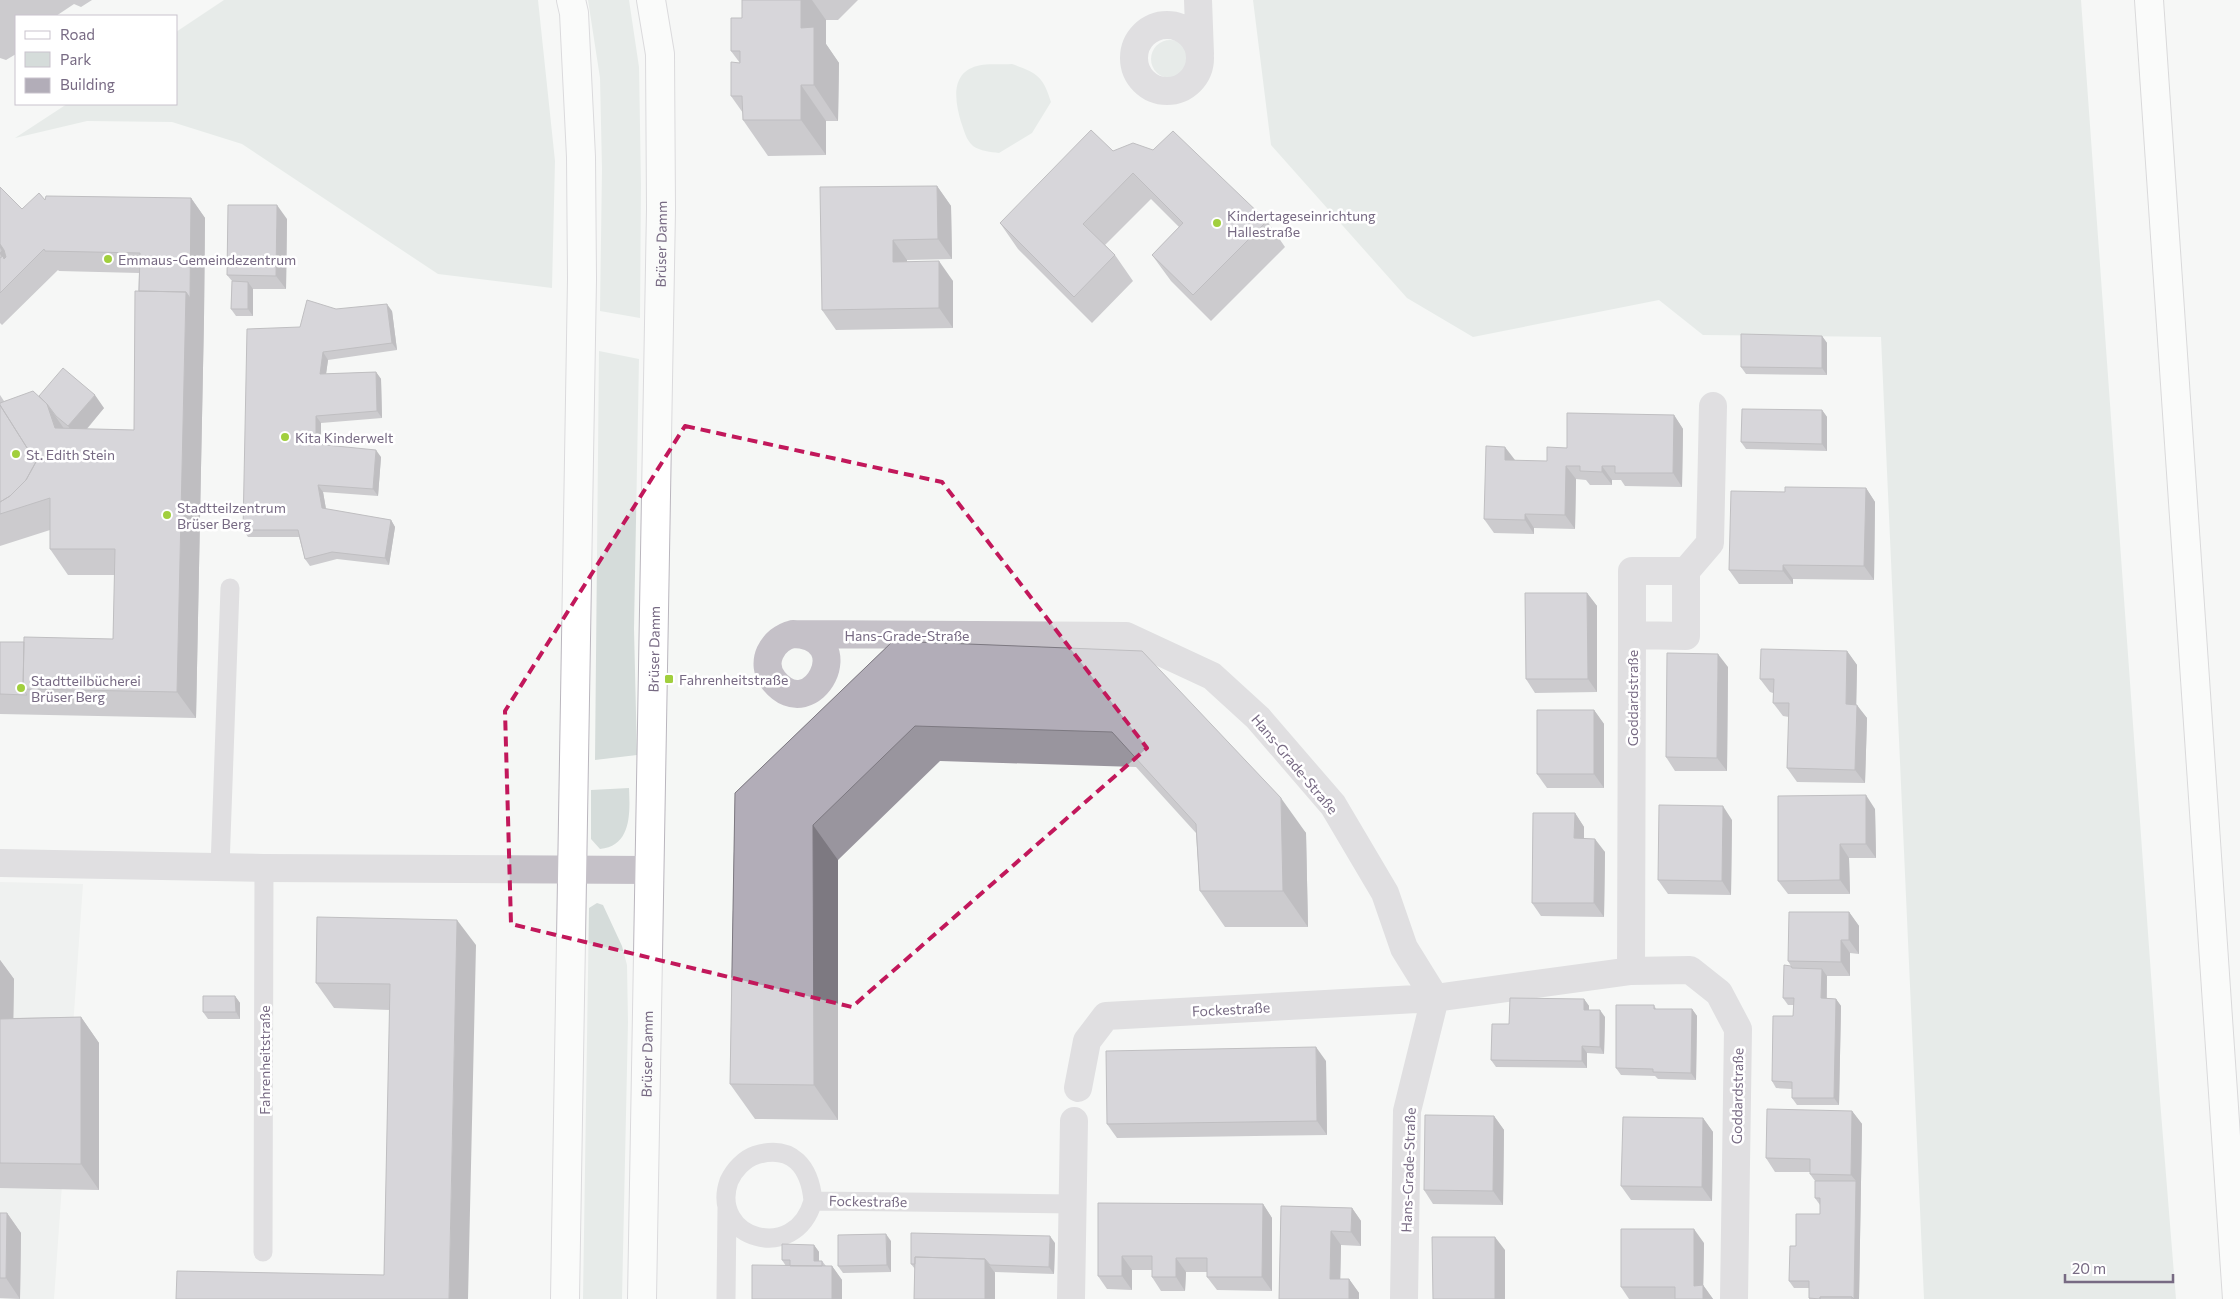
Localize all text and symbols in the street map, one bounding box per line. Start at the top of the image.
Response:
legend [15,15,178,105]
text: Road [60,25,95,43]
text: Park [60,50,91,68]
text: Building [60,75,115,93]
street label: Brüser Damm [651,201,670,288]
place label: Kindertageseinrichtung Hallestraße [1227,207,1376,240]
marker: Kindertageseinrichtung Hallestraße [1211,217,1223,229]
place label: Emmaus-Gemeindezentrum [118,251,296,268]
marker: Emmaus-Gemeindezentrum [102,253,114,265]
place label: Kita Kinderwelt [295,429,394,446]
marker: Kita Kinderwelt [279,431,291,443]
place label: St. Edith Stein [26,446,115,463]
marker: St. Edith Stein [10,448,22,460]
place label: Stadtteilzentrum Brüser Berg [177,499,286,532]
marker: Stadtteilzentrum Brüser Berg [161,509,173,521]
street label: Brüser Damm [644,606,663,693]
street label: Hans-Grade-Straße [845,627,970,644]
street label: Goddardstraße [1624,650,1641,746]
place label: Fahrenheitstraße [679,671,788,688]
place label: Stadtteilbücherei Brüser Berg [31,672,141,705]
marker: Fahrenheitstraße [663,673,675,685]
marker: Stadtteilbücherei Brüser Berg [15,682,27,694]
street label: Hans-Grade-Straße [1248,711,1342,817]
street label: Fockestraße [1191,998,1271,1020]
street label: Fahrenheitstraße [256,1005,273,1115]
street label: Brüser Damm [637,1011,656,1097]
street label: Goddardstraße [1728,1048,1746,1144]
street label: Hans-Grade-Straße [1397,1107,1419,1233]
street label: Fockestraße [829,1192,907,1210]
scale bar [2065,1252,2172,1284]
text: 20 m [2072,1259,2106,1277]

